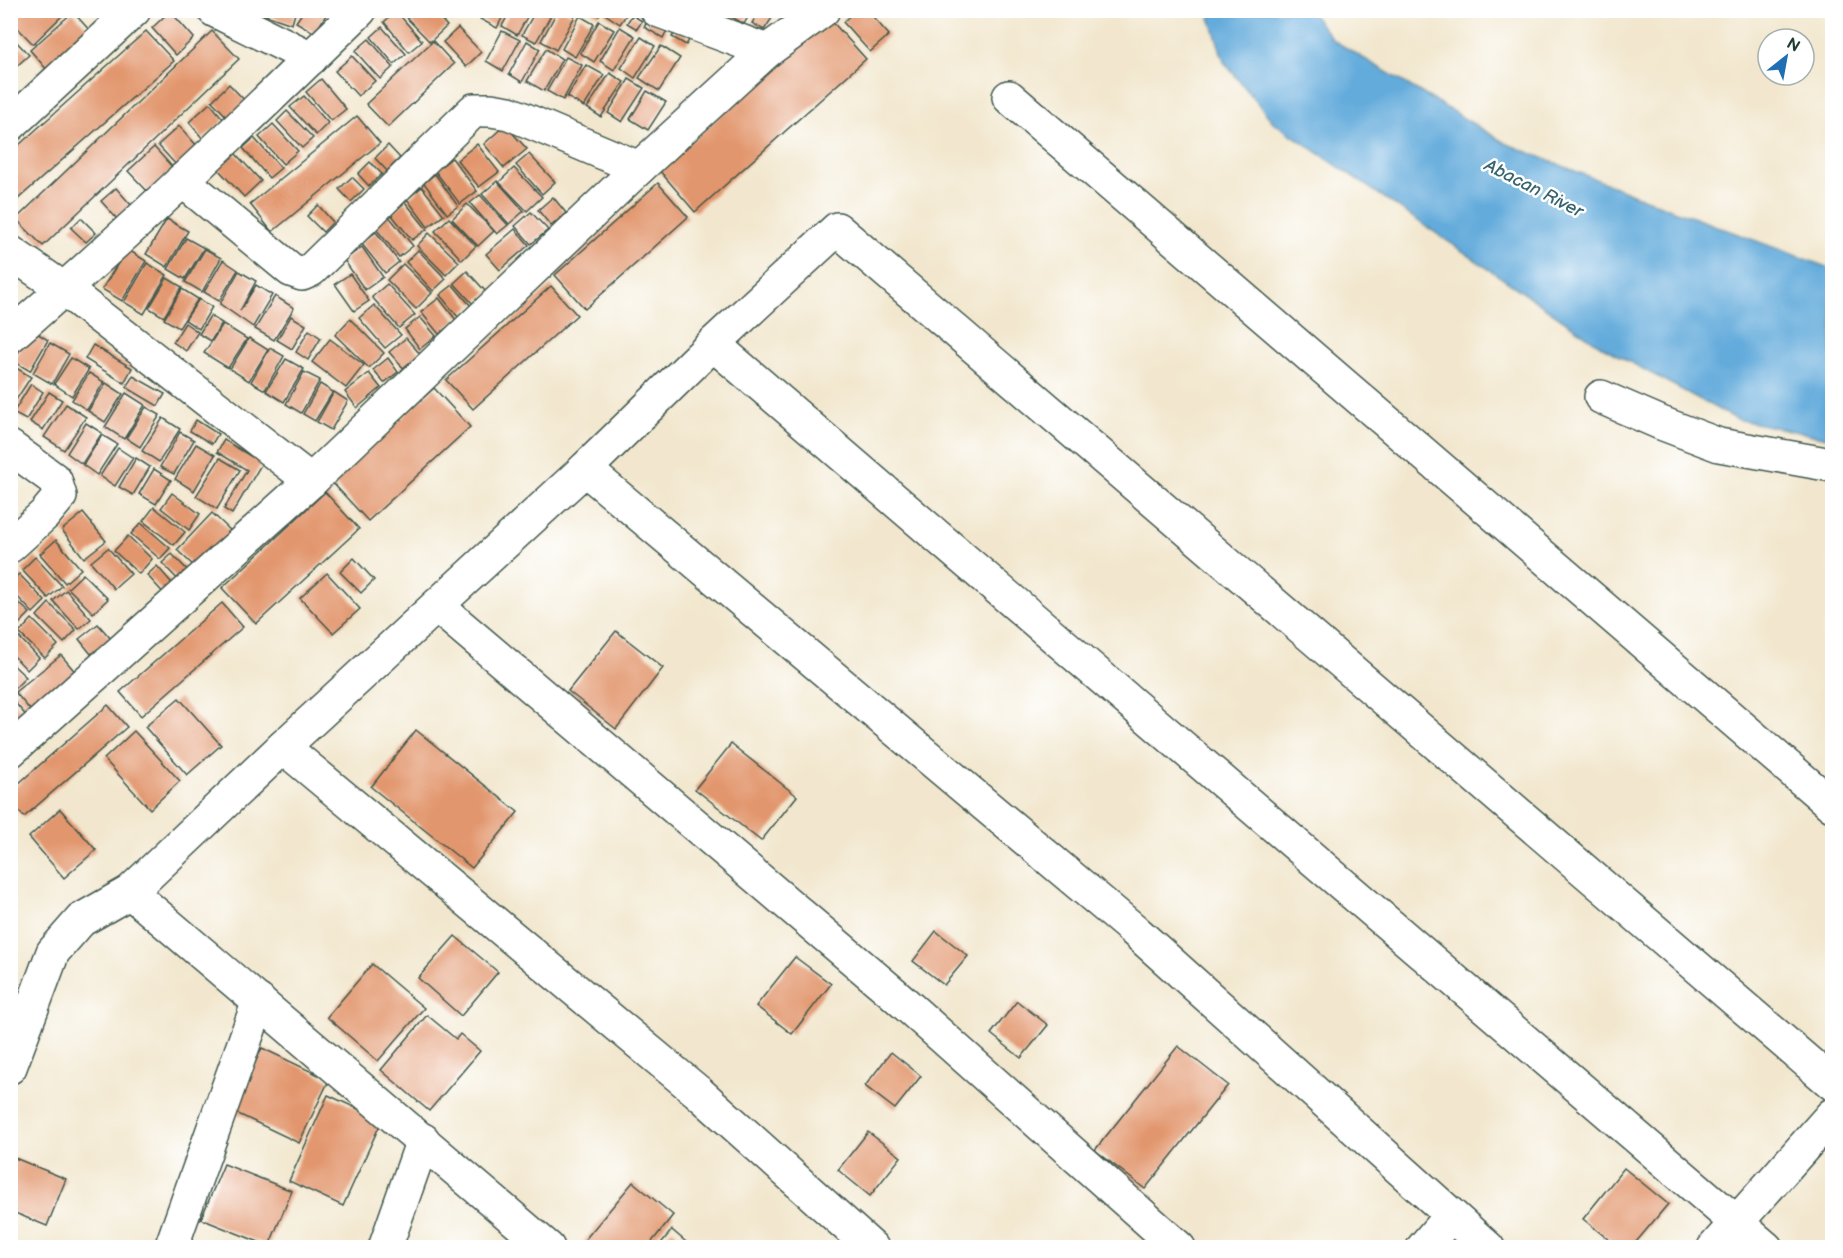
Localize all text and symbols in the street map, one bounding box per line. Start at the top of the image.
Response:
north arrow [1756,27,1816,87]
text: N [1783,34,1803,57]
water label: Abacan River [1480,154,1588,223]

